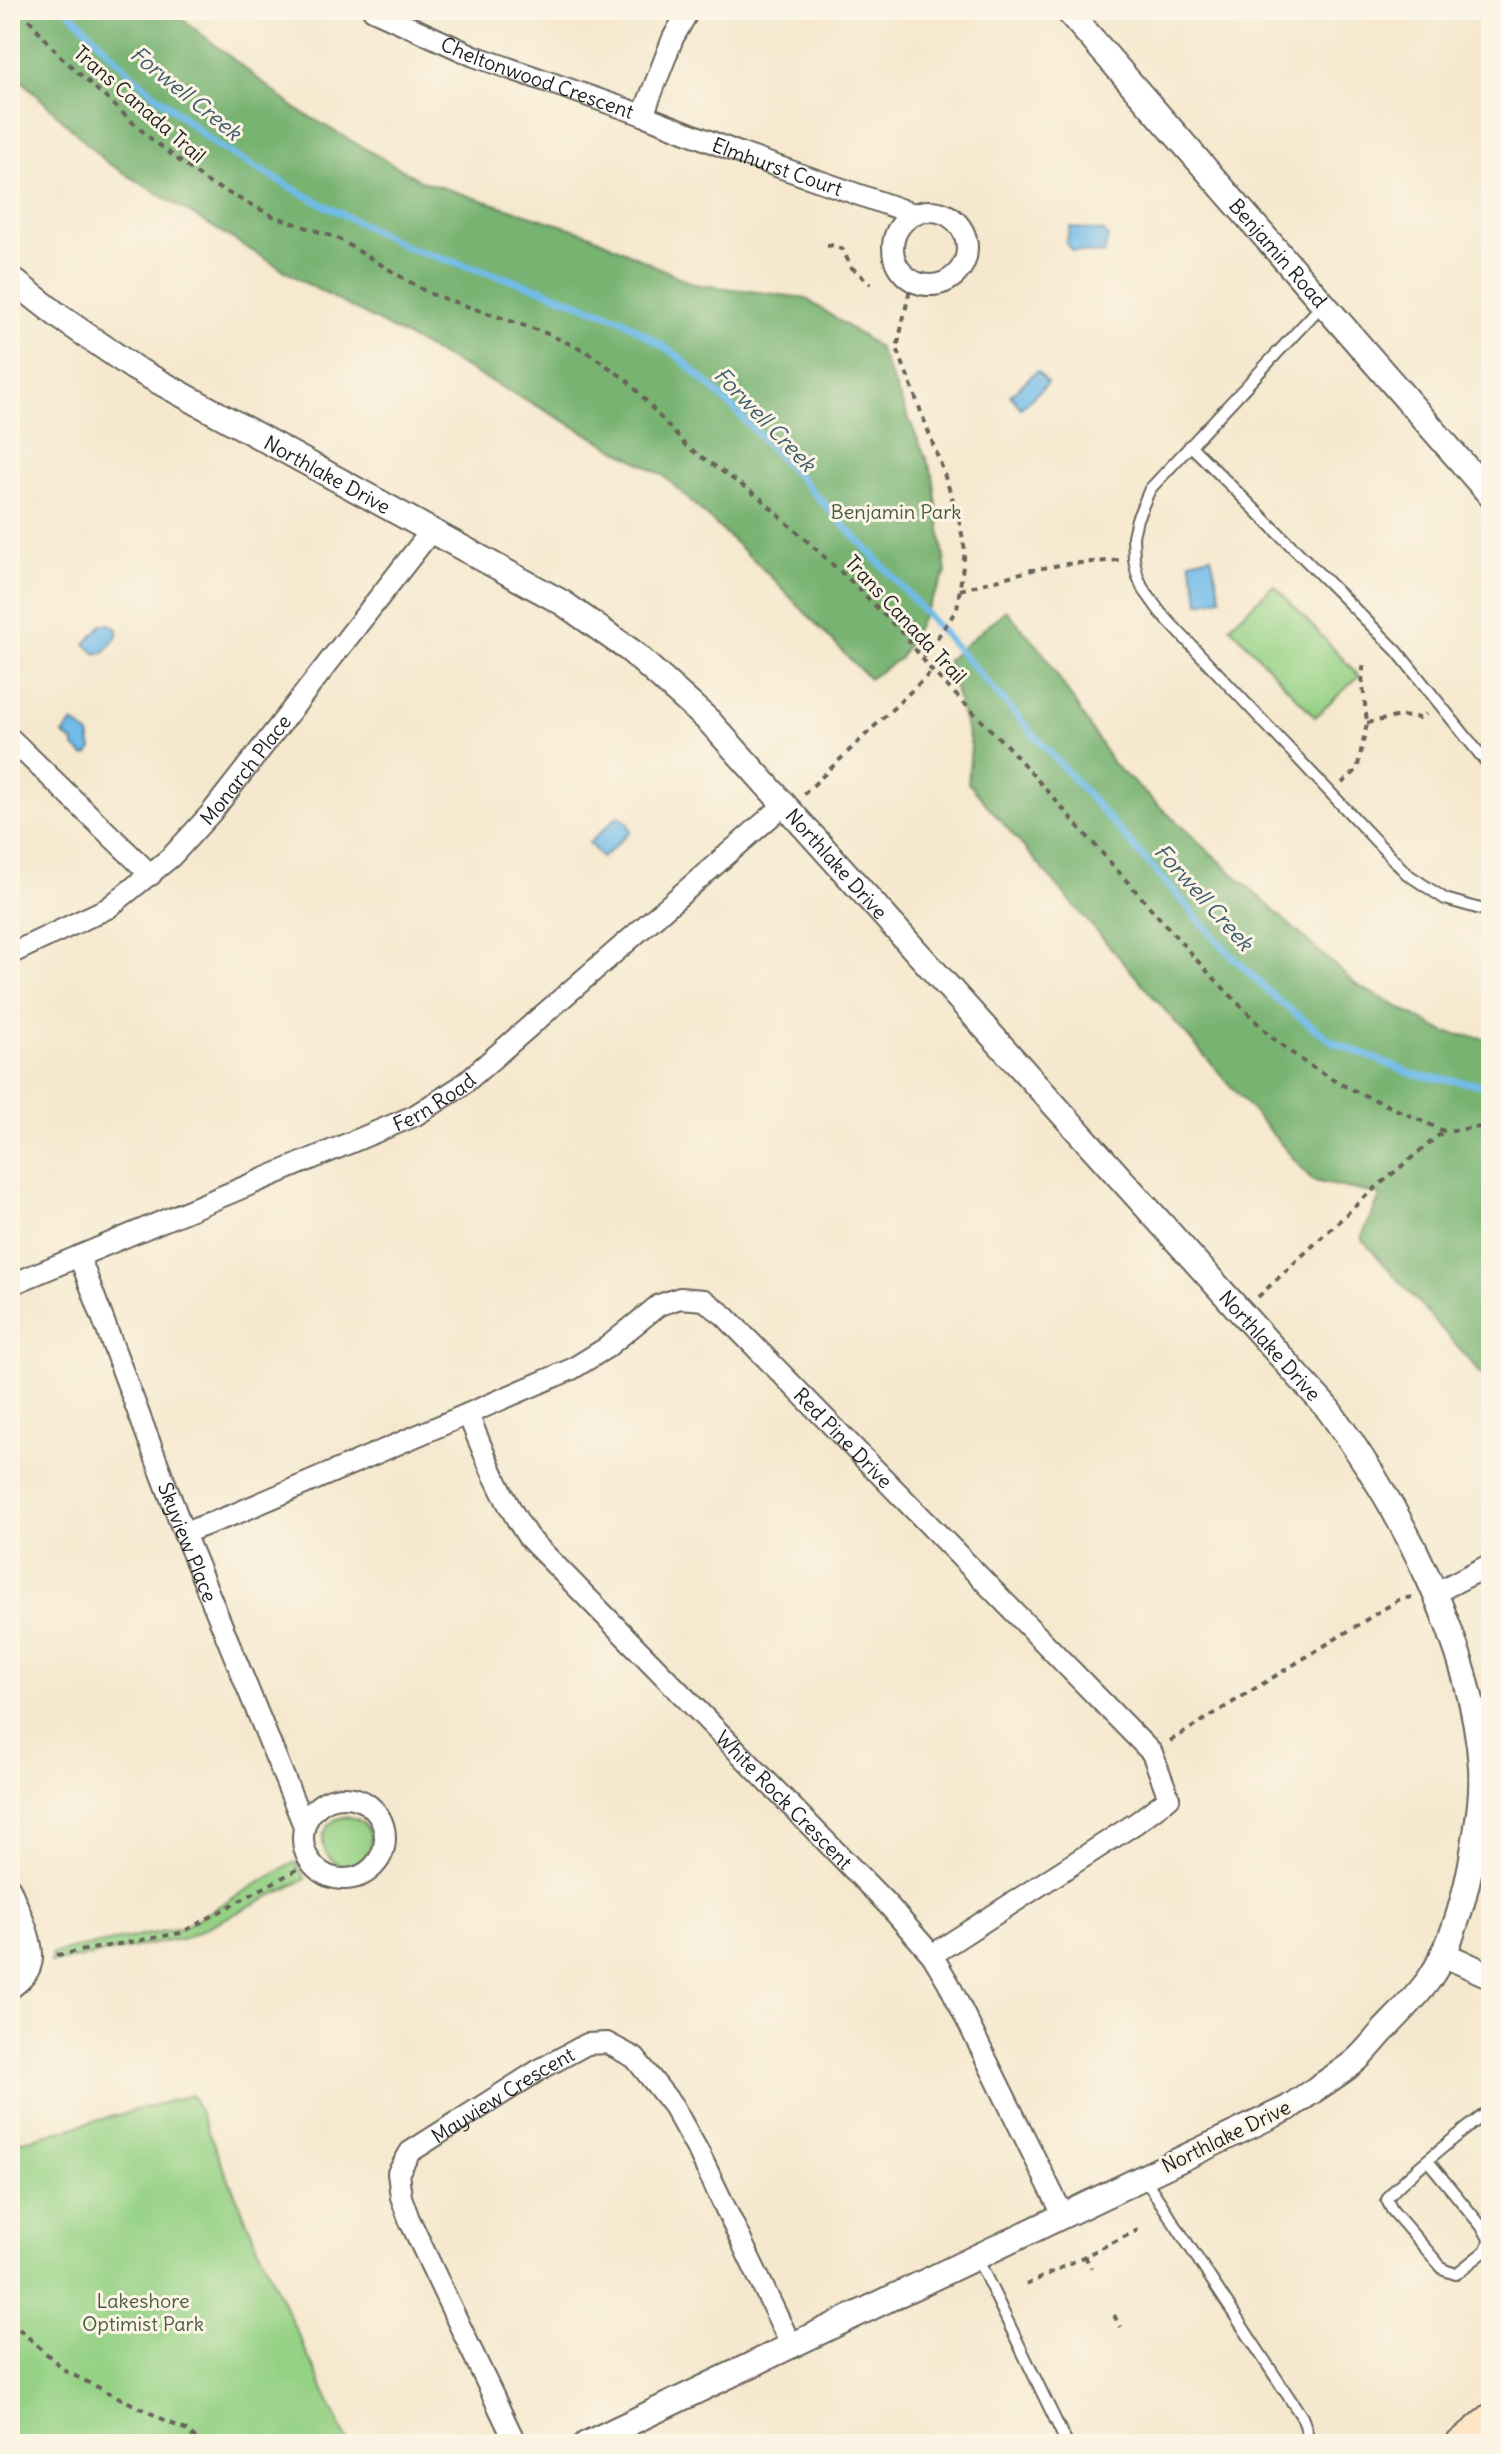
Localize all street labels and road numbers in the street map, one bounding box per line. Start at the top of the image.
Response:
street label: Cheltonwood Crescent [437,30,638,124]
street label: Trans Canada Trail [69,40,211,168]
street label: Elmhurst Court [709,131,846,201]
street label: Benjamin Road [1224,193,1333,313]
street label: Northlake Drive [260,429,395,519]
street label: Trans Canada Trail [840,550,972,688]
street label: Monarch Place [194,709,296,830]
street label: Northlake Drive [781,803,893,924]
street label: Fern Road [389,1067,480,1136]
street label: Northlake Drive [1214,1285,1327,1406]
street label: Red Pine Drive [789,1382,898,1493]
street label: Skyview Place [153,1479,223,1605]
street label: White Rock Crescent [711,1725,858,1874]
street label: Mayview Crescent [426,2041,579,2148]
street label: Northlake Drive [1158,2094,1294,2178]

